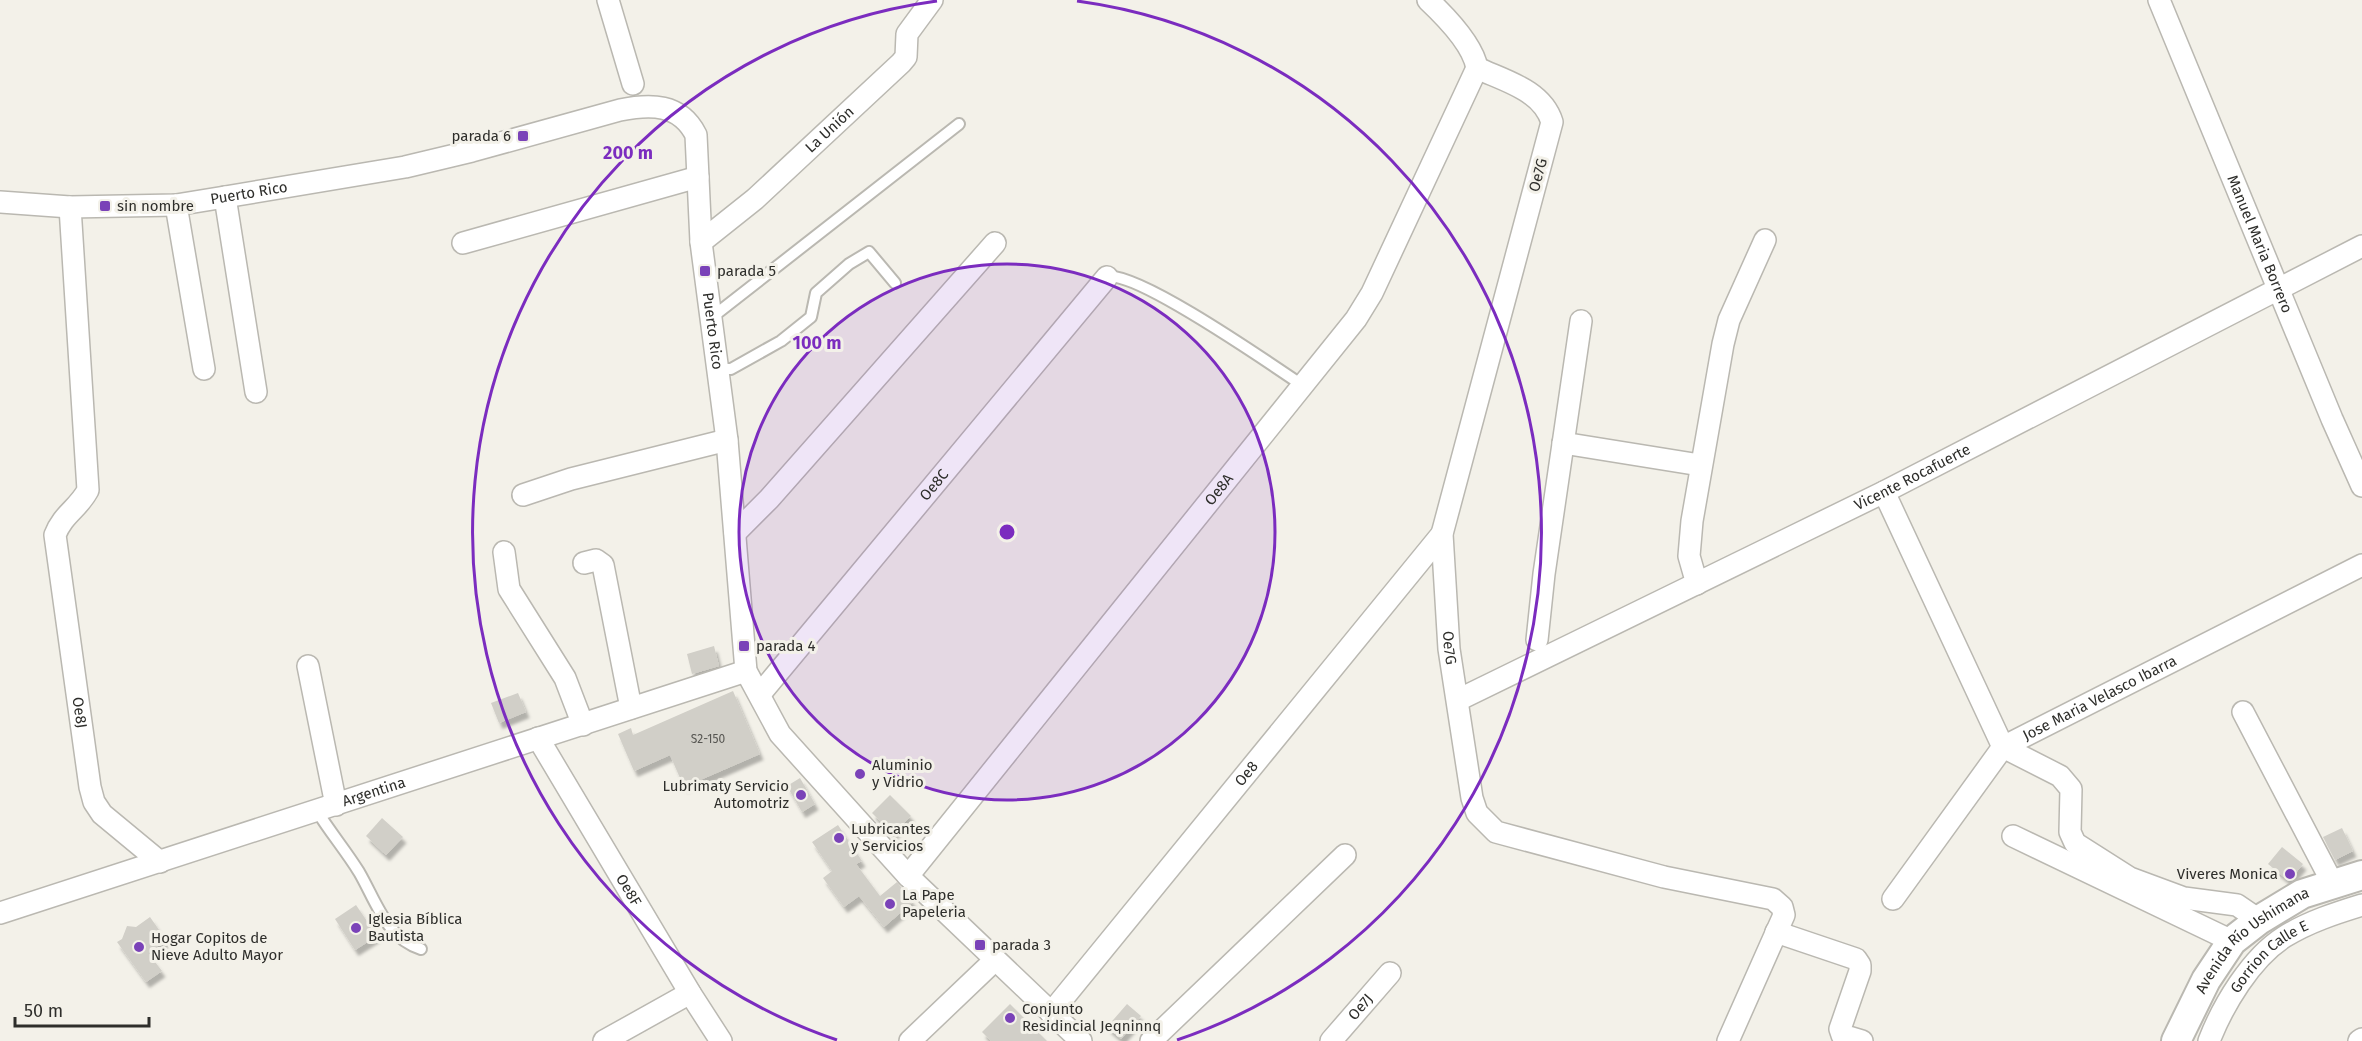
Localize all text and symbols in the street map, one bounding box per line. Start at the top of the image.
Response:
street label: La Unión [802,102,858,157]
place label: parada 6 [452,127,511,145]
marker: parada 6 [516,129,530,143]
text: 200 m [603,142,653,164]
street label: Oe7G [1525,156,1551,194]
street label: Manuel Maria Borrero [2223,173,2296,316]
street label: Puerto Rico [209,178,289,208]
place label: sin nombre [117,197,194,215]
marker: sin nombre [98,199,112,213]
place label: parada 5 [717,262,776,280]
marker: parada 5 [698,264,712,278]
street label: Puerto Rico [699,291,727,371]
text: 100 m [793,332,841,354]
street label: Vicente Rocafuerte [1851,440,1973,514]
street label: Oe8C [916,465,953,504]
street label: Oe8A [1201,470,1237,509]
centre of rings [997,522,1017,542]
street label: Oe7G [1439,630,1460,666]
place label: parada 4 [756,637,815,655]
marker: parada 4 [737,639,751,653]
street label: Jose Maria Velasco Ibarra [2020,651,2180,745]
street label: Oe8J [69,696,91,729]
house number: S2-150 [691,732,725,746]
place label: Aluminio y Vidrio [872,756,933,791]
street label: Oe8 [1231,758,1262,790]
marker: Aluminio y Vidrio [853,767,867,781]
street label: Argentina [340,773,408,810]
place label: Lubrimaty Servicio Automotriz [662,777,789,812]
marker: Lubrimaty Servicio Automotriz [794,788,808,802]
place label: Lubricantes y Servicios [851,820,930,855]
marker: Lubricantes y Servicios [832,831,846,845]
place label: Viveres Monica [2177,865,2278,883]
marker: Viveres Monica [2283,867,2297,881]
street label: Oe8F [612,871,645,909]
street label: Avenida Río Ushimana [2192,883,2311,997]
place label: La Pape Papeleria [902,886,966,921]
marker: La Pape Papeleria [883,897,897,911]
place label: Iglesia Bíblica Bautista [368,910,462,945]
street label: Gorrion Calle E [2226,916,2311,996]
marker: Iglesia Bíblica Bautista [349,921,363,935]
place label: Hogar Copitos de Nieve Adulto Mayor [151,929,283,964]
place label: parada 3 [992,936,1051,954]
marker: parada 3 [973,938,987,952]
marker: Hogar Copitos de Nieve Adulto Mayor [132,940,146,954]
scale bar [15,990,148,1028]
street label: Oe7J [1344,990,1377,1024]
text: 50 m [24,1000,63,1022]
place label: Conjunto Residincial Jeqninnq [1022,1000,1161,1035]
marker: Conjunto Residincial Jeqninnq [1003,1011,1017,1025]

